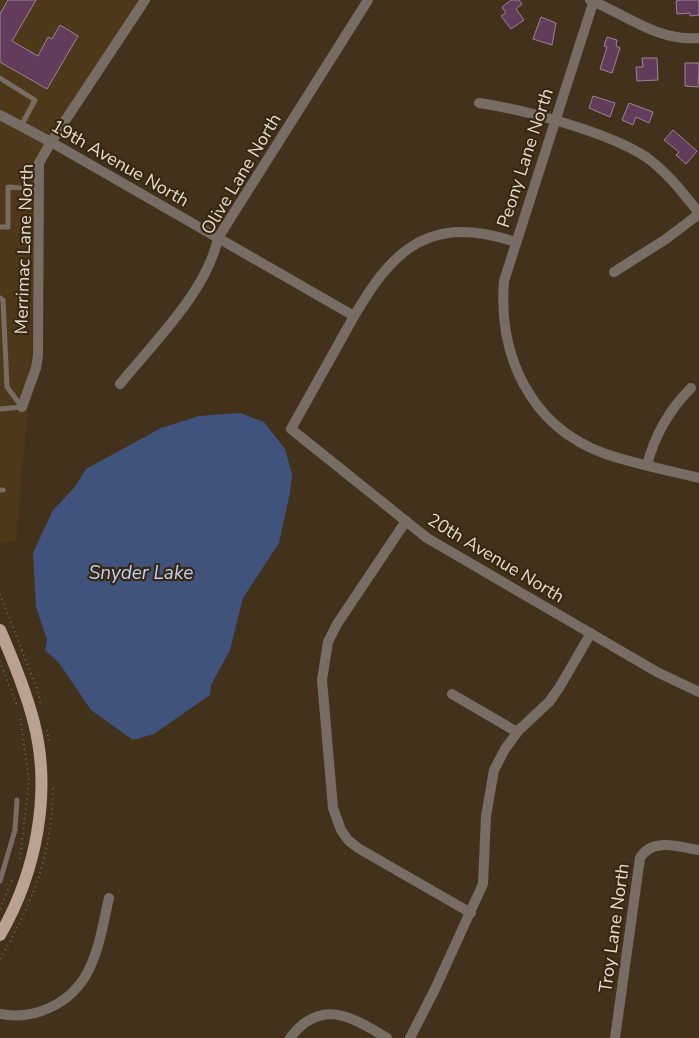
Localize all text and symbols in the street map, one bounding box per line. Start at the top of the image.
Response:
street label: Peony Lane North [491,85,559,231]
street label: Olive Lane North [195,109,287,239]
street label: 19th Avenue North [47,114,193,212]
street label: Merrimac Lane North [9,163,39,335]
street label: 20th Avenue North [423,508,569,608]
water label: Snyder Lake [89,560,193,586]
street label: Troy Lane North [593,862,635,994]

